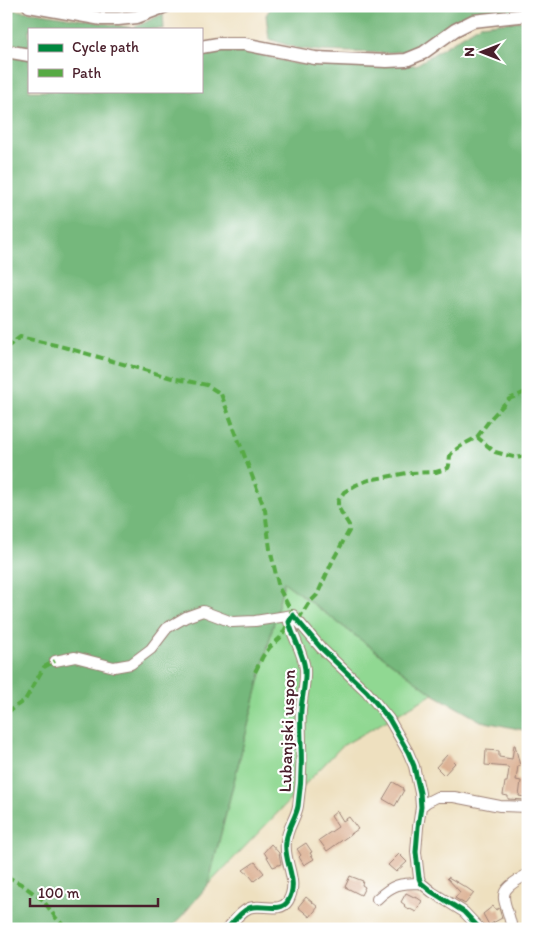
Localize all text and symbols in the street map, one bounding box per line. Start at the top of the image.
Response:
legend [28,28,202,92]
north arrow [456,28,506,78]
text: Cycle path [72,38,139,56]
text: N [461,47,478,57]
text: Path [72,64,101,82]
street label: Lubanjski uspon [274,669,300,793]
scale bar [30,875,158,907]
text: 100 m [38,884,80,902]

